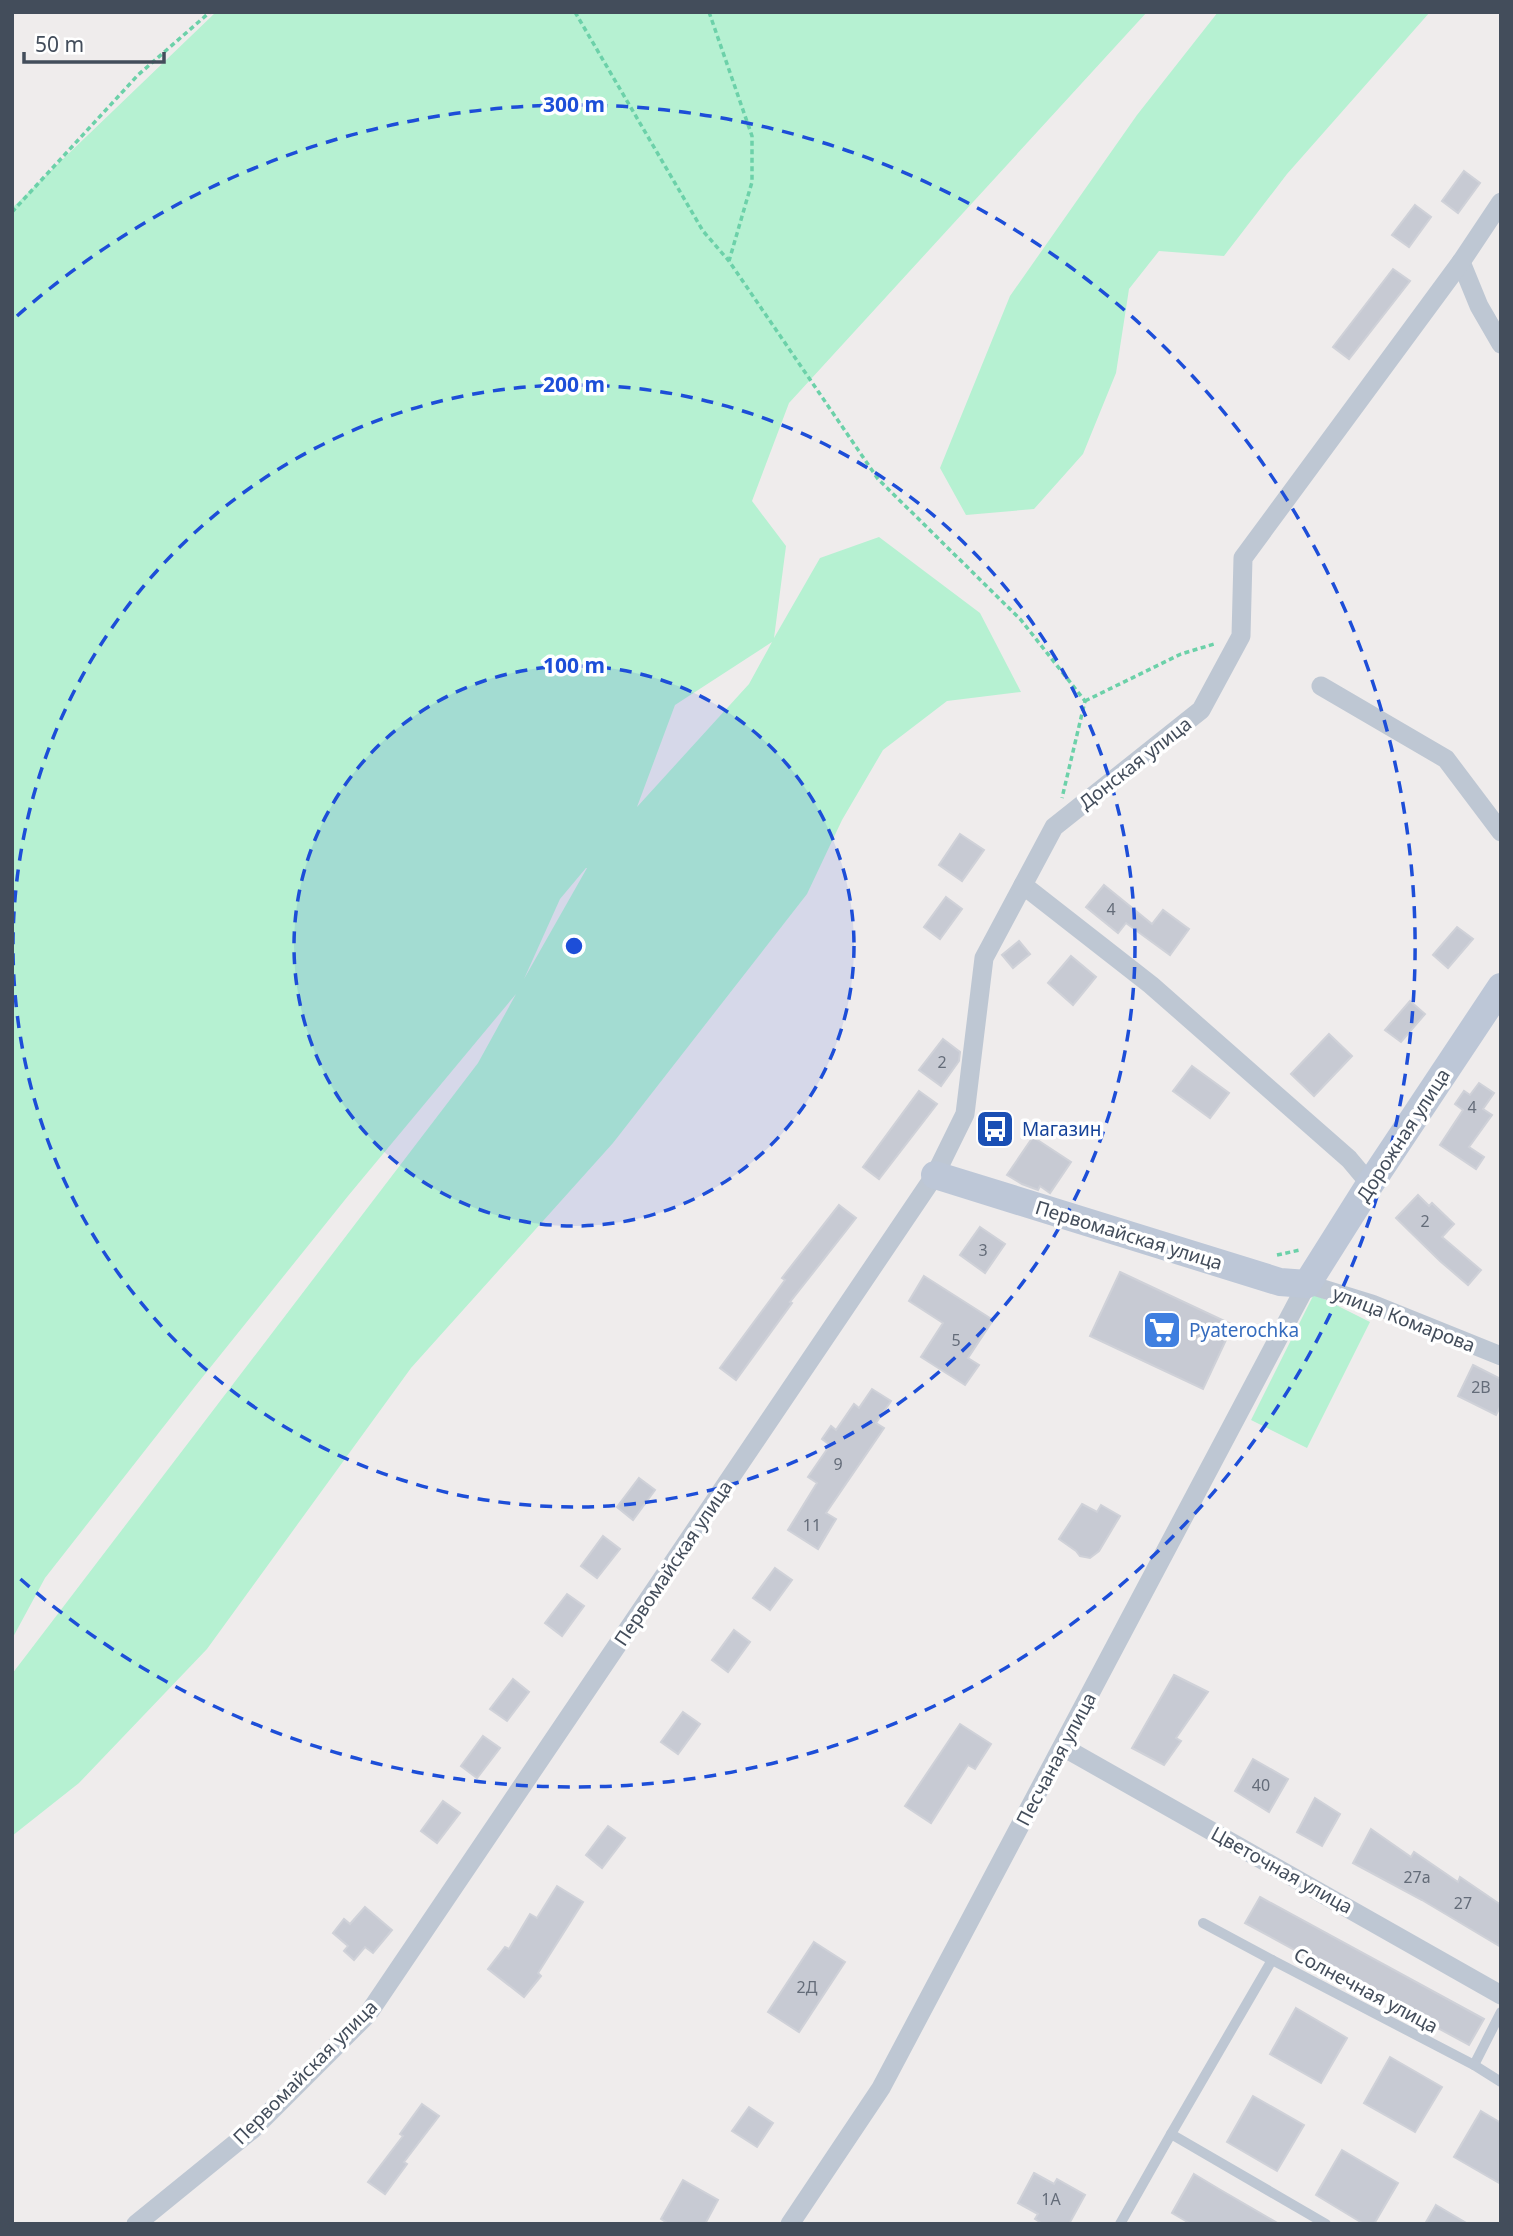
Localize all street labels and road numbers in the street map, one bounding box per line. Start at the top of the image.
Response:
street label: Донская улица [1073,711,1197,815]
street label: Дорожная улица [1350,1063,1456,1207]
street label: Первомайская улица [1032,1194,1226,1276]
street label: улица Комарова [1329,1280,1479,1358]
street label: Первомайская улица [608,1475,738,1651]
street label: Песчаная улица [1010,1688,1102,1830]
street label: Цветочная улица [1207,1820,1357,1920]
street label: Солнечная улица [1289,1941,1443,2039]
street label: Первомайская улица [227,1994,383,2150]

